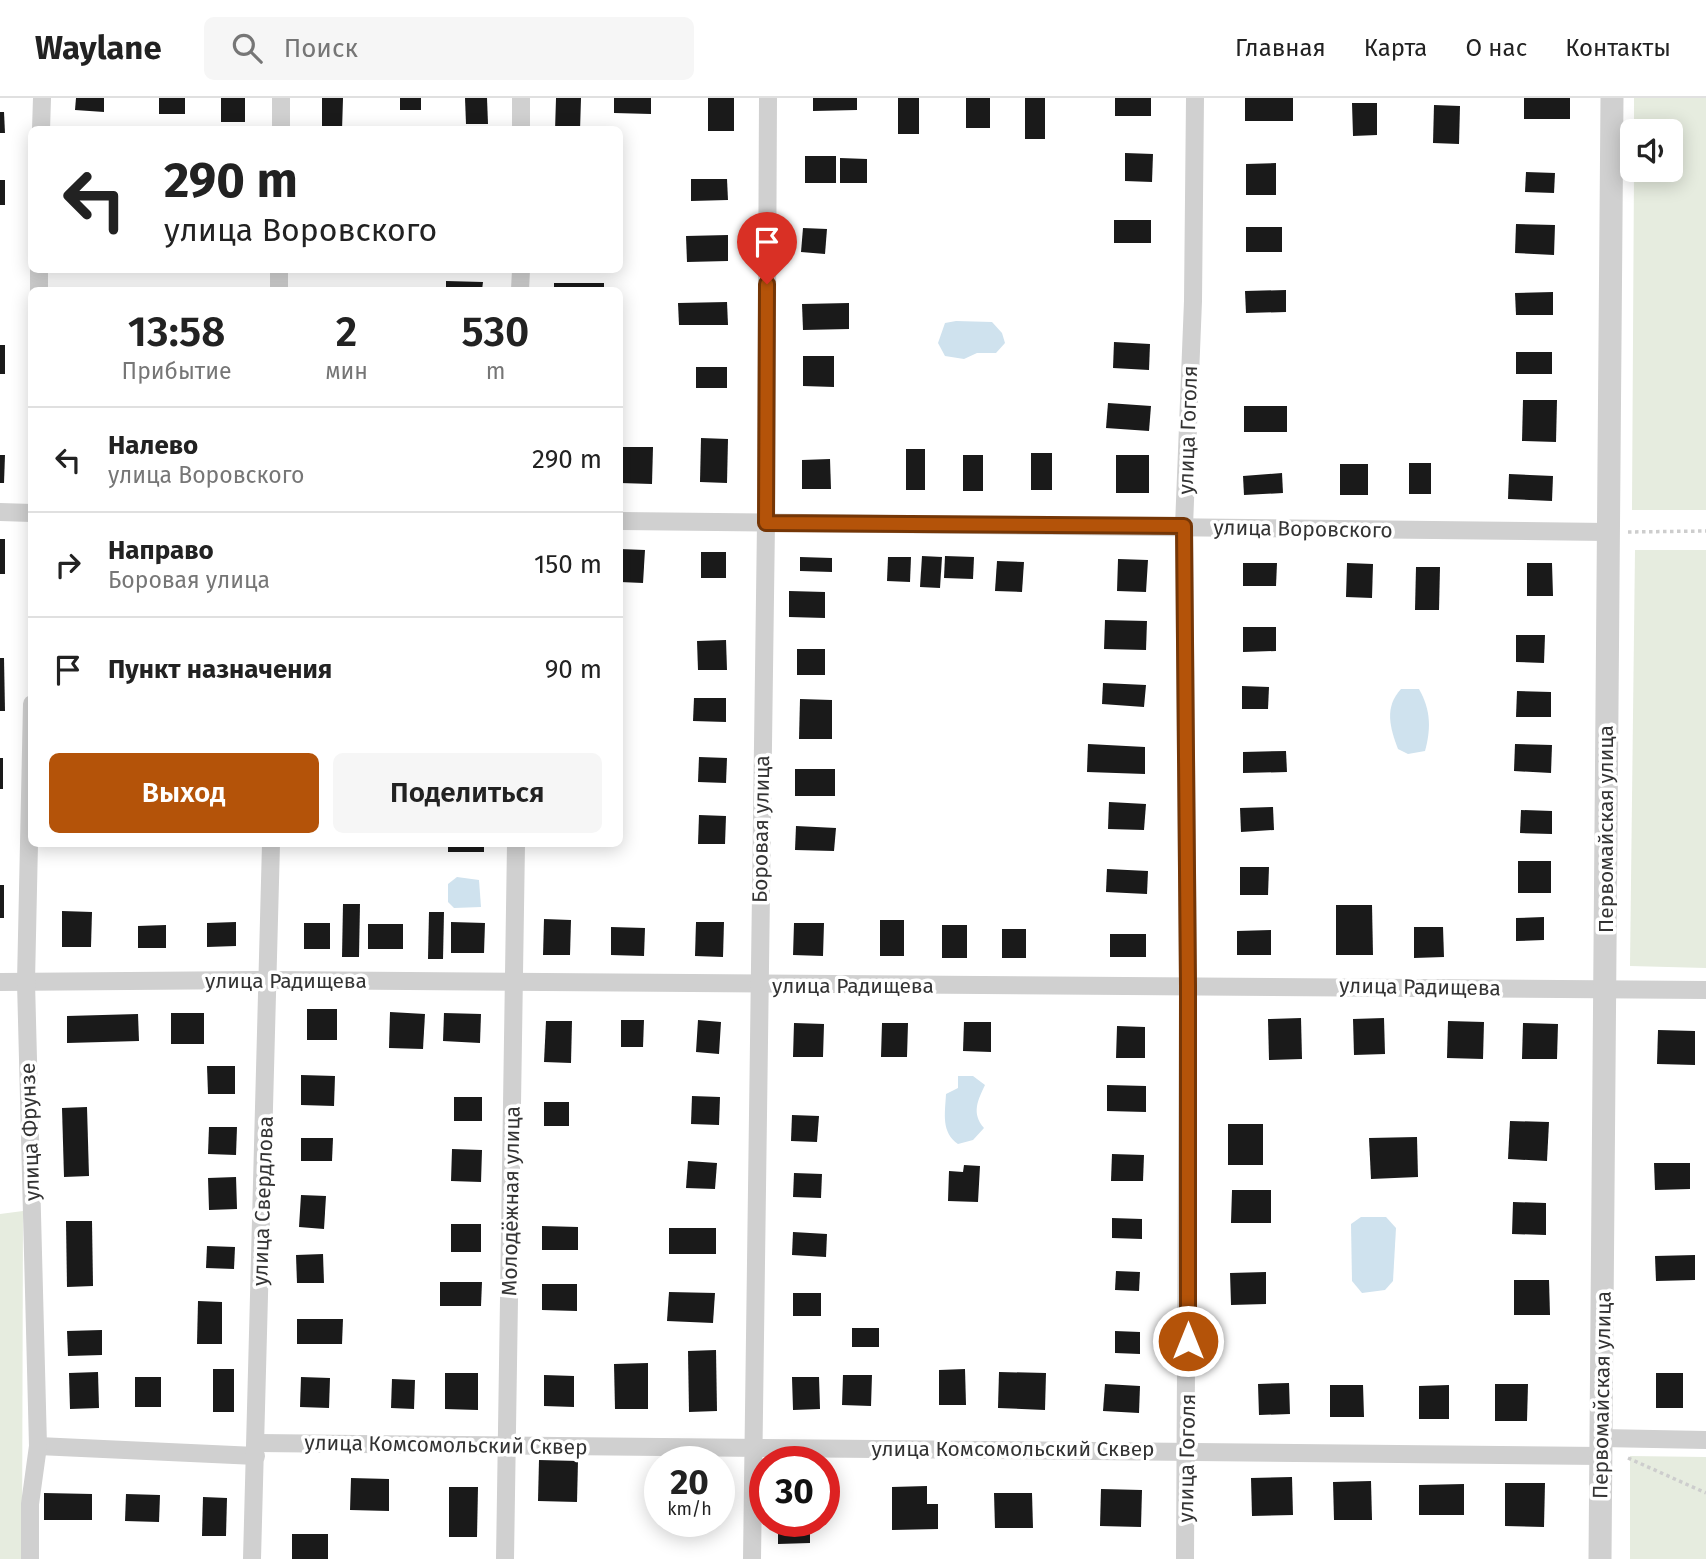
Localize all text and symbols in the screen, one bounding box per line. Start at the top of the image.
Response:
search box [204,17,694,80]
text: Waylane [35,28,162,68]
icon: search [228,29,266,67]
text: Поиск [284,33,358,64]
text: Главная [1235,34,1326,62]
text: Карта [1364,34,1427,62]
text: О нас [1465,34,1527,62]
text: Контакты [1565,34,1671,62]
map controls [1620,119,1683,182]
button: sound [1620,119,1683,182]
text: 290 m [164,151,298,210]
icon: left [49,154,140,245]
text: улица Воровского [164,211,437,249]
pin [737,212,797,284]
icon: arrive [748,223,786,261]
text: 13:58 [128,307,225,357]
text: 2 [336,307,357,357]
text: 530 [462,307,529,357]
text: Прибытие [122,357,232,385]
text: мин [325,357,368,385]
text: m [486,357,505,385]
street label: улица Гоголя [1173,365,1203,495]
text: Налево [108,430,198,461]
icon: left [49,441,87,479]
text: 290 m [532,444,602,475]
text: улица Воровского [108,461,304,489]
street label: улица Воровского [1213,514,1393,544]
text: Направо [108,535,214,566]
icon: right [49,546,87,584]
text: 150 m [534,549,602,580]
text: Боровая улица [108,566,270,594]
icon: arrive [49,651,87,689]
text: Пункт назначения [108,654,332,685]
text: 90 m [545,654,602,685]
street label: Первомайская улица [1593,725,1619,933]
button: Выход [49,753,319,833]
button: Поделиться [333,753,602,833]
street label: Боровая улица [747,755,775,903]
street label: улица Радищева [205,968,367,994]
street label: улица Радищева [772,973,934,999]
street label: улица Радищева [1339,973,1501,1001]
street label: улица Фрунзе [15,1062,45,1202]
street label: Молодёжная улица [496,1106,526,1296]
street label: улица Свердлова [247,1115,279,1287]
street label: Первомайская улица [1587,1291,1617,1499]
position arrow [1151,1304,1225,1378]
street label: улица Гоголя [1173,1393,1201,1523]
street label: улица Комсомольский Сквер [304,1430,588,1460]
street label: улица Комсомольский Сквер [871,1436,1155,1462]
speed limit sign: 30 [749,1446,840,1537]
text: 20 [670,1461,709,1503]
text: km/h [667,1498,712,1520]

